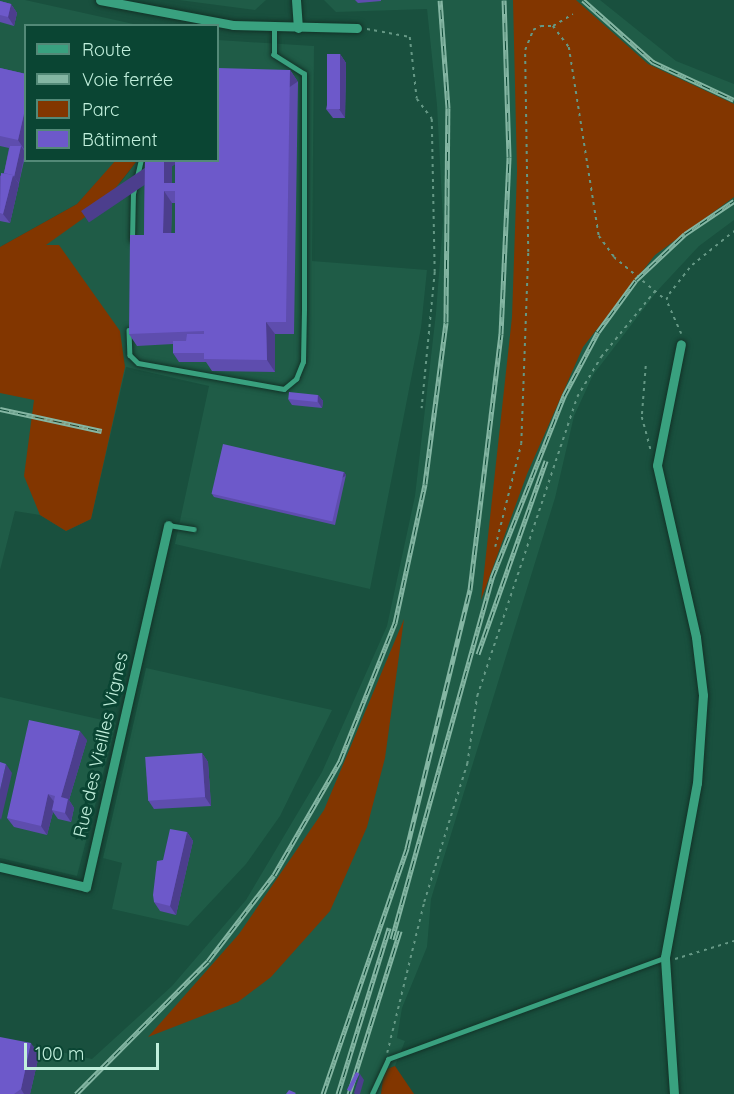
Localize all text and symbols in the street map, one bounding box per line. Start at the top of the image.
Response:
legend [24,24,219,162]
text: Route [82,38,131,61]
text: Voie ferrée [82,68,173,91]
text: Parc [82,98,119,121]
text: Bâtiment [82,128,158,151]
street label: Rue des Vieilles Vignes [69,650,133,840]
scale bar [27,1031,162,1069]
text: 100 m [35,1042,84,1065]

